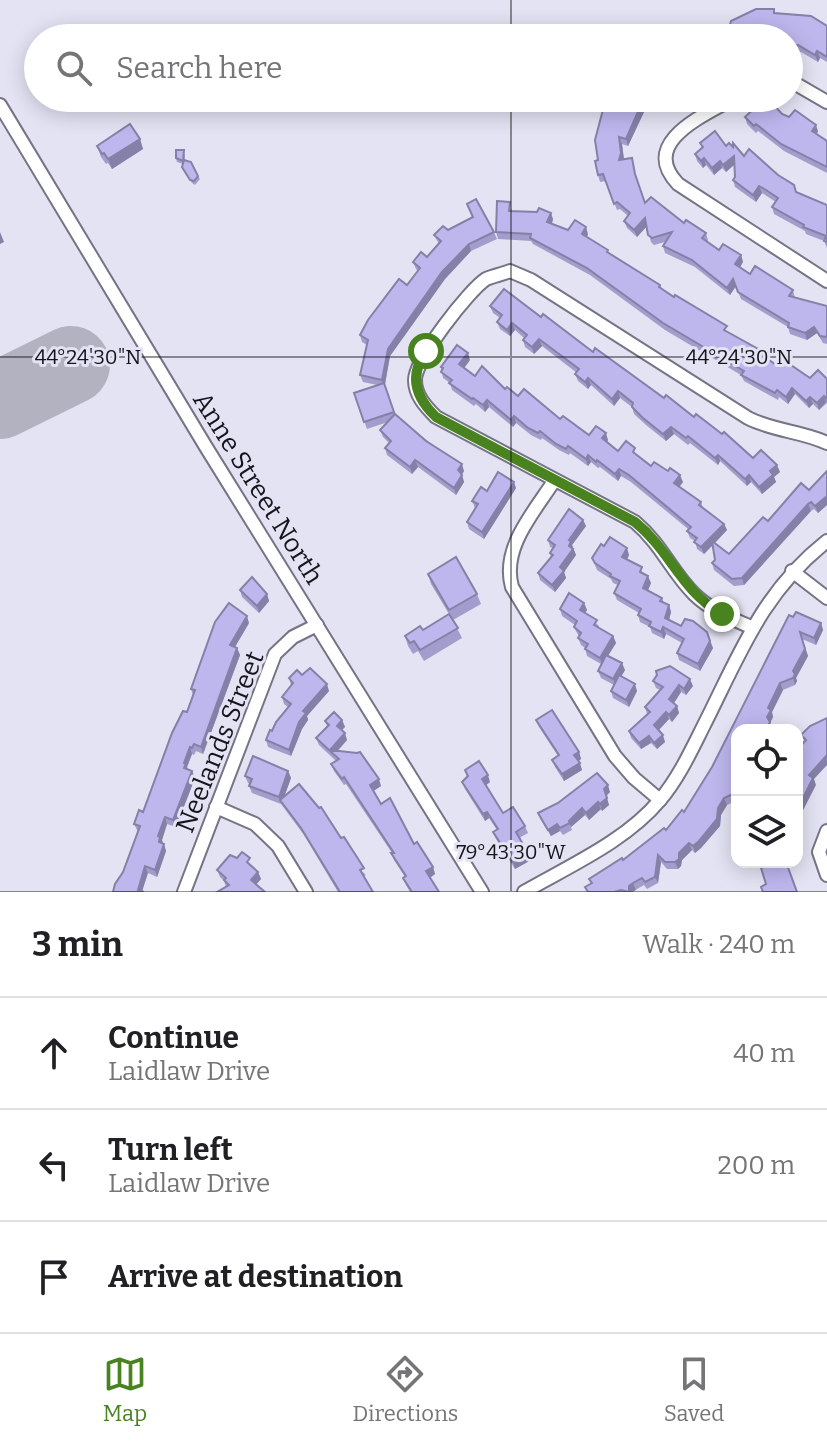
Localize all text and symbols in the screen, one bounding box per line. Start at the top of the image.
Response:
search box [24,24,803,112]
icon: search [52,46,96,90]
text: Search here [116,50,283,86]
route start [408,333,444,369]
text: 44°24'30"N [35,345,141,369]
text: 44°24'30"N [686,345,792,369]
street label: Anne Street North [186,386,330,590]
route end [704,596,740,632]
street label: Neelands Street [169,646,271,837]
map controls [731,724,803,868]
button: locate [731,724,803,796]
button: layers [731,796,803,868]
text: 79°43'30"W [456,840,566,864]
text: 3 min [32,924,123,965]
text: Walk · 240 m [642,929,795,960]
text: Continue [108,1020,239,1056]
icon: ahead [32,1031,76,1075]
text: 40 m [733,1038,795,1069]
text: Laidlaw Drive [108,1056,270,1087]
text: Turn left [108,1132,233,1168]
icon: left [32,1143,76,1187]
text: 200 m [718,1150,795,1181]
text: Laidlaw Drive [108,1168,270,1199]
icon: arrive [32,1255,76,1299]
text: Arrive at destination [108,1259,403,1295]
tab: Map [103,1352,147,1427]
tab: Directions [353,1352,458,1427]
tab: Saved [664,1352,724,1427]

